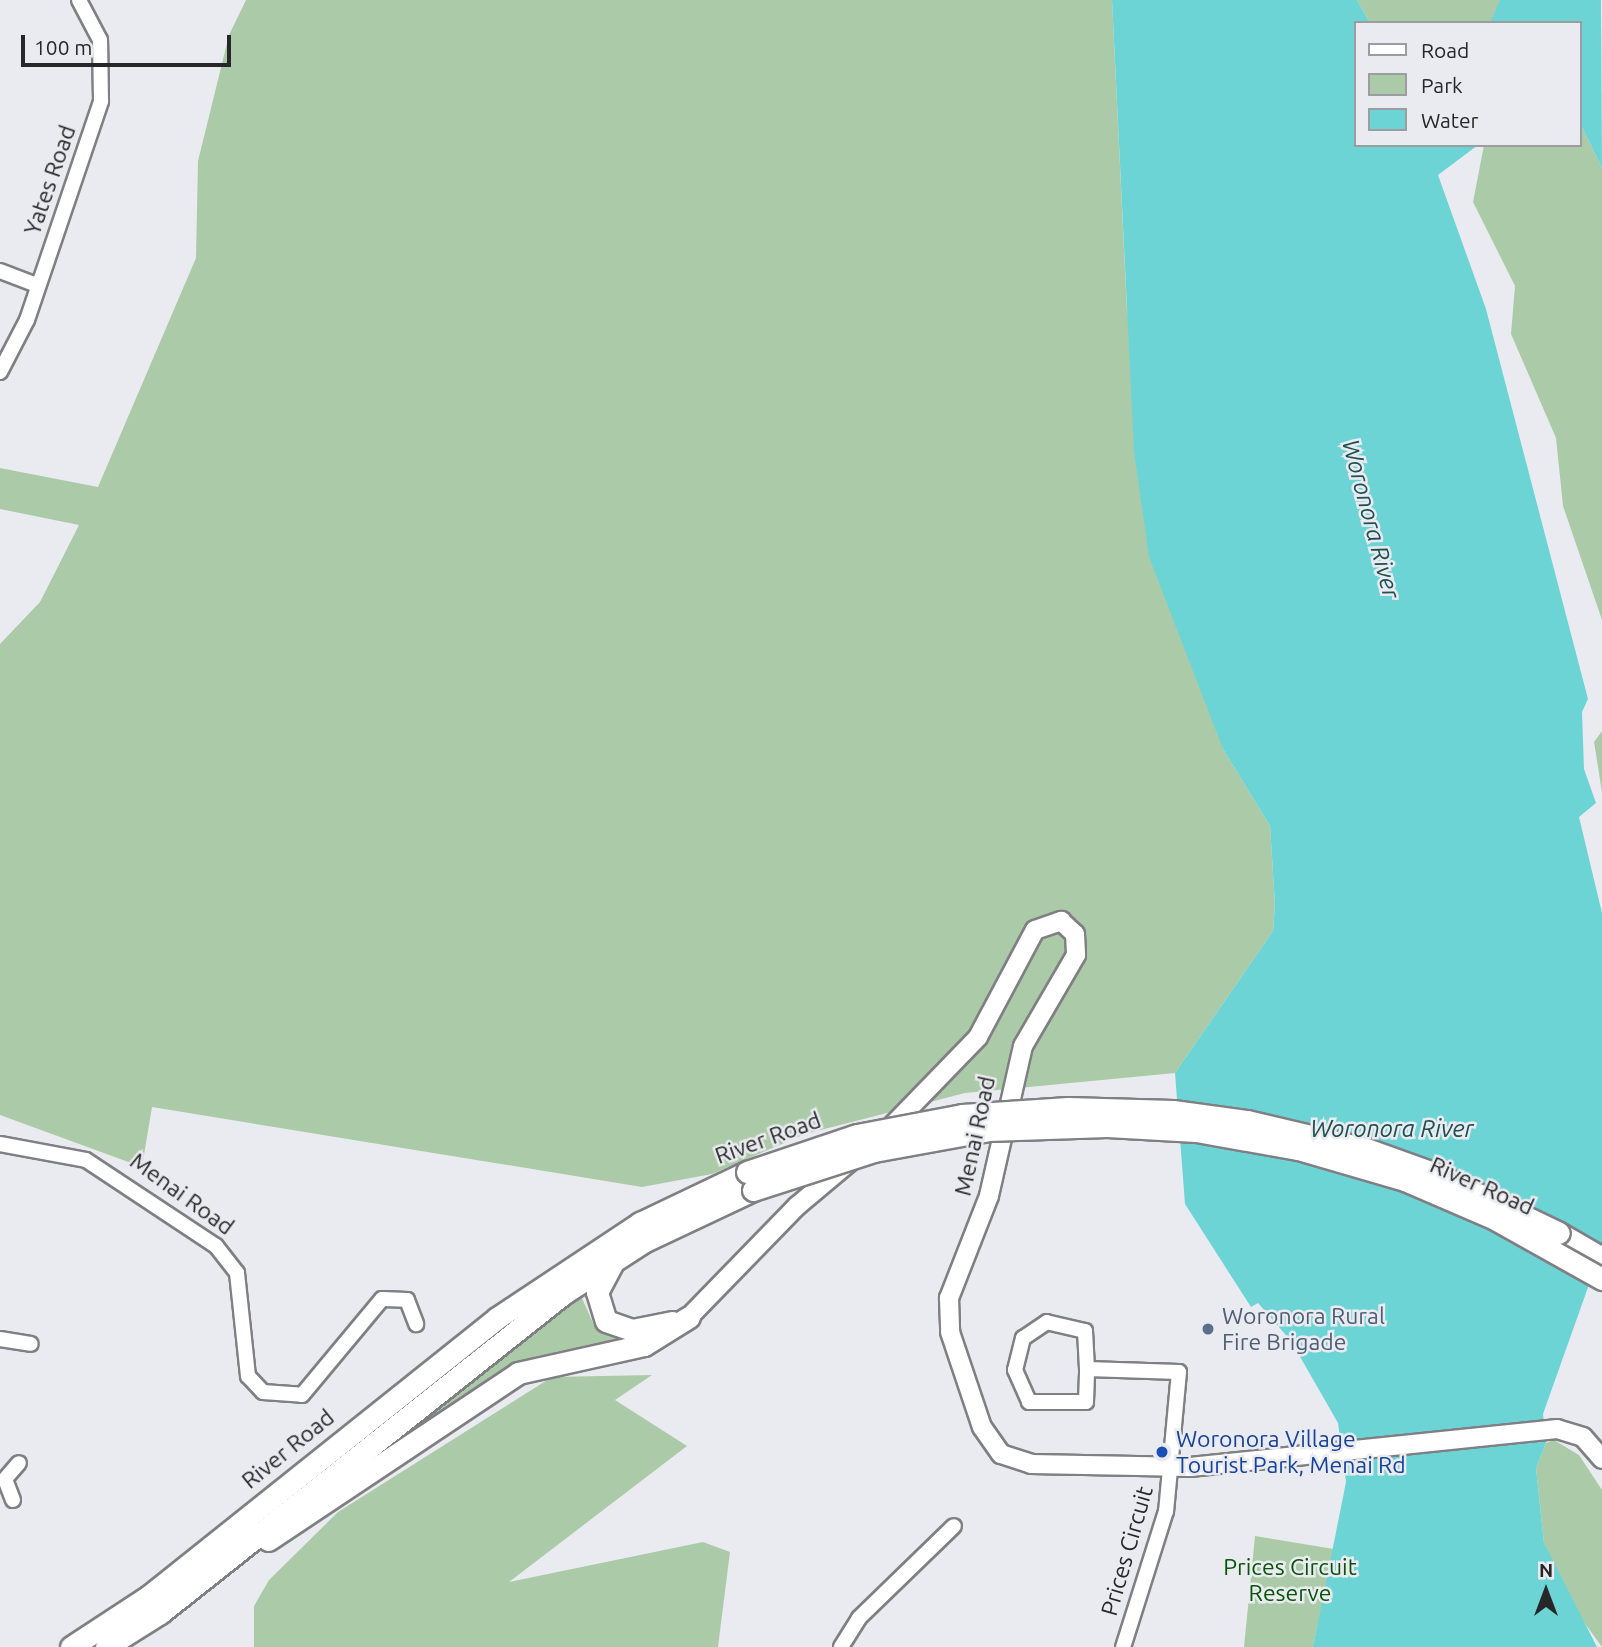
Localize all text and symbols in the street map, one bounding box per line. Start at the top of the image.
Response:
scale bar [24,21,234,65]
legend [1354,21,1581,147]
text: 100 m [34,35,92,59]
text: Road [1421,38,1469,62]
text: Park [1421,73,1463,97]
text: Water [1421,108,1479,132]
street label: Yates Road [18,121,82,239]
water label: Woronora River [1336,436,1406,602]
street label: Menai Road [949,1074,1001,1198]
street label: River Road [711,1106,825,1170]
water label: Woronora River [1310,1115,1474,1143]
street label: Menai Road [125,1147,239,1241]
street label: River Road [1426,1151,1538,1221]
place label: Woronora Rural Fire Brigade [1222,1302,1385,1356]
marker: Woronora Rural Fire Brigade [1200,1321,1216,1337]
street label: River Road [236,1403,340,1495]
place label: Woronora Village Tourist Park, Menai Rd [1176,1425,1406,1479]
marker: Woronora Village Tourist Park, Menai Rd [1154,1444,1170,1460]
street label: Prices Circuit [1095,1483,1159,1619]
park label: Prices Circuit Reserve [1223,1553,1357,1607]
north arrow [1511,1556,1581,1626]
text: N [1539,1559,1553,1581]

